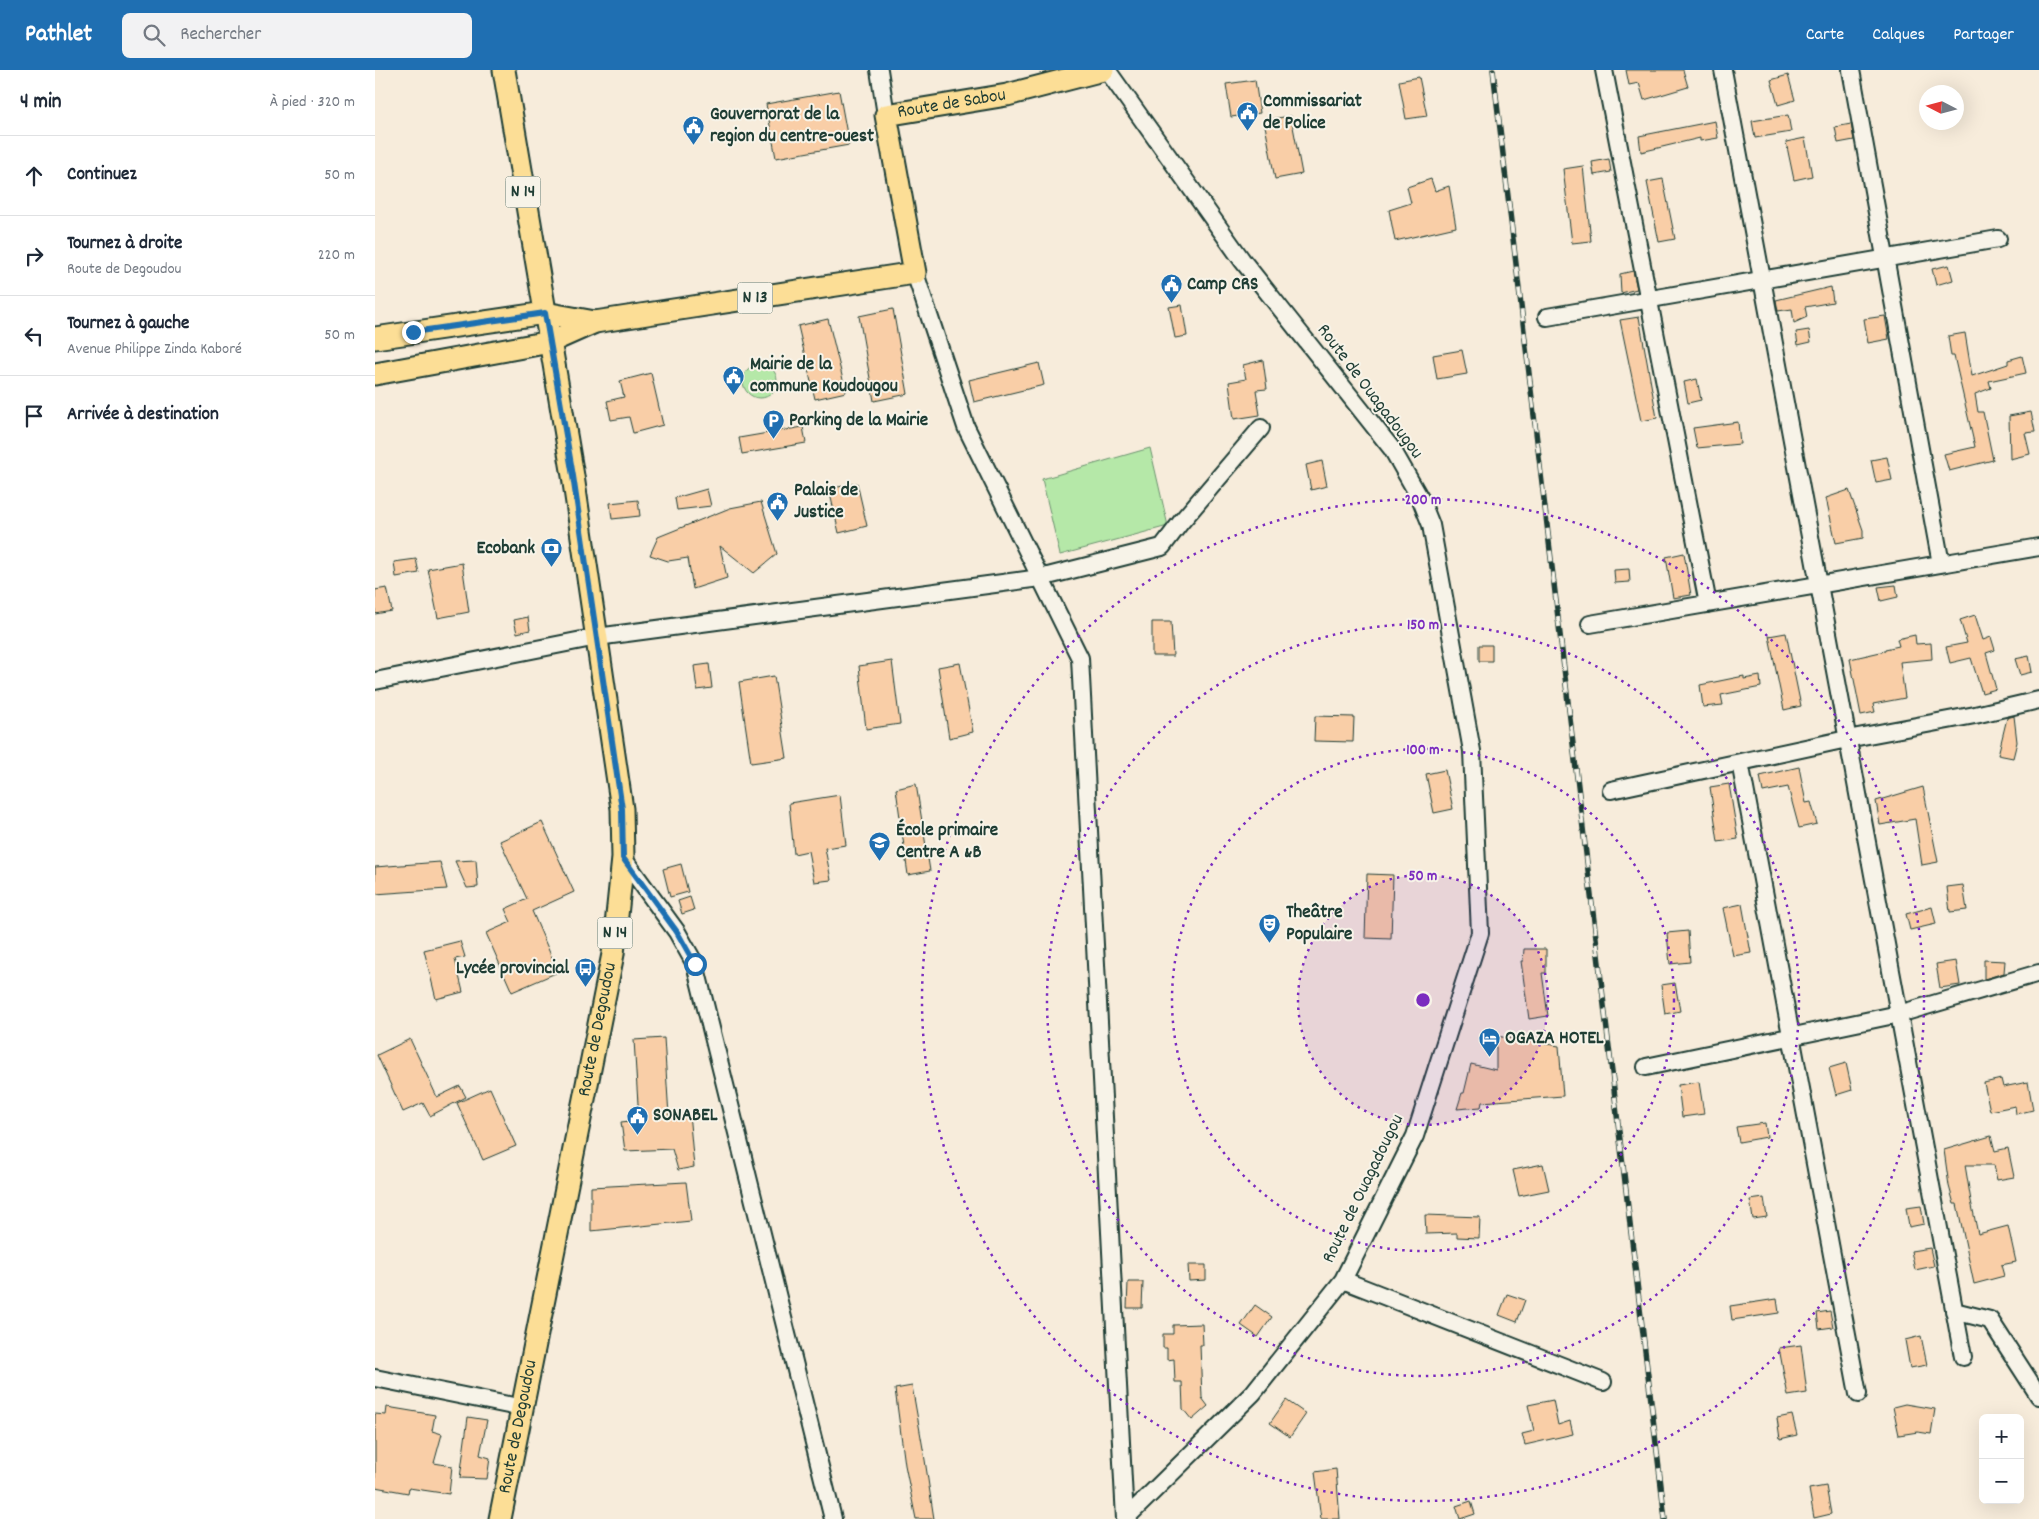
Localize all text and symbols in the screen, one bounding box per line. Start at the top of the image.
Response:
search box [122,13,472,58]
text: Pathlet [25,18,92,52]
icon: search [140,21,168,49]
text: Rechercher [180,22,261,49]
text: Carte [1806,23,1844,48]
text: Calques [1872,23,1925,48]
text: Partager [1953,23,2014,48]
street label: Route de Sabou [895,82,1008,126]
north arrow [1919,85,1964,130]
text: 4 min [20,88,62,118]
place label: Commissariat de Police [1263,89,1362,138]
text: À pied · 320 m [270,91,355,114]
public building icon: Commissariat de Police [1235,101,1259,132]
place label: Gouvernorat de la region du centre-ouest [710,102,874,151]
public building icon: Gouvernorat de la region du centre-ouest [682,114,706,145]
icon: ahead [20,162,48,190]
text: Continuez [67,162,137,189]
text: 50 m [324,164,355,187]
road number: N 14 [505,176,541,208]
text: Tournez à droite [67,231,182,258]
icon: right [20,242,48,270]
text: 220 m [318,244,355,267]
text: Route de Degoudou [67,258,181,281]
place label: Camp CRS [1187,272,1258,299]
public building icon: Camp CRS [1159,273,1183,304]
road number: N 13 [737,282,773,314]
text: Tournez à gauche [67,311,189,338]
street label: Route de Ouagadougou [1309,319,1429,465]
route end [402,321,425,344]
icon: left [20,322,48,350]
text: 50 m [324,324,355,347]
text: Avenue Philippe Zinda Kaboré [67,338,242,361]
place label: Mairie de la commune Koudougou [750,352,898,401]
public building icon: Mairie de la commune Koudougou [722,364,746,395]
icon: arrive [20,402,48,430]
text: Arrivée à destination [67,402,219,429]
place label: Parking de la Mairie [789,408,928,435]
parking icon: Parking de la Mairie [761,409,785,440]
place label: Palais de Justice [794,478,858,527]
public building icon: Palais de Justice [766,490,790,521]
text: 200 m [1405,490,1441,512]
place label: Ecobank [477,536,535,563]
bank icon: Ecobank [539,537,563,568]
text: 150 m [1407,615,1439,637]
text: 100 m [1406,740,1440,762]
place label: École primaire Centre A &B [896,818,998,867]
school or university icon: École primaire Centre A &B [868,830,892,861]
text: 50 m [1409,866,1437,888]
place label: Theâtre Populaire [1286,900,1352,949]
theatre icon: Theâtre Populaire [1258,912,1282,943]
road number: N 14 [597,918,633,948]
route start [684,953,707,976]
place label: Lycée provincial [456,956,569,983]
bus stop icon: Lycée provincial [573,957,597,988]
street label: Route de Degoudou [571,960,624,1099]
centre of rings [1414,991,1432,1009]
place label: OGAZA HOTEL [1505,1026,1604,1053]
hotel icon: OGAZA HOTEL [1477,1027,1501,1058]
place label: SONABEL [653,1103,718,1130]
public building icon: SONABEL [625,1104,649,1135]
street label: Route de Ouagadougou [1316,1110,1412,1268]
street label: Route de Degoudou [492,1357,545,1496]
map controls [1979,1414,2024,1504]
button: + [1979,1414,2024,1459]
button: − [1979,1459,2024,1504]

